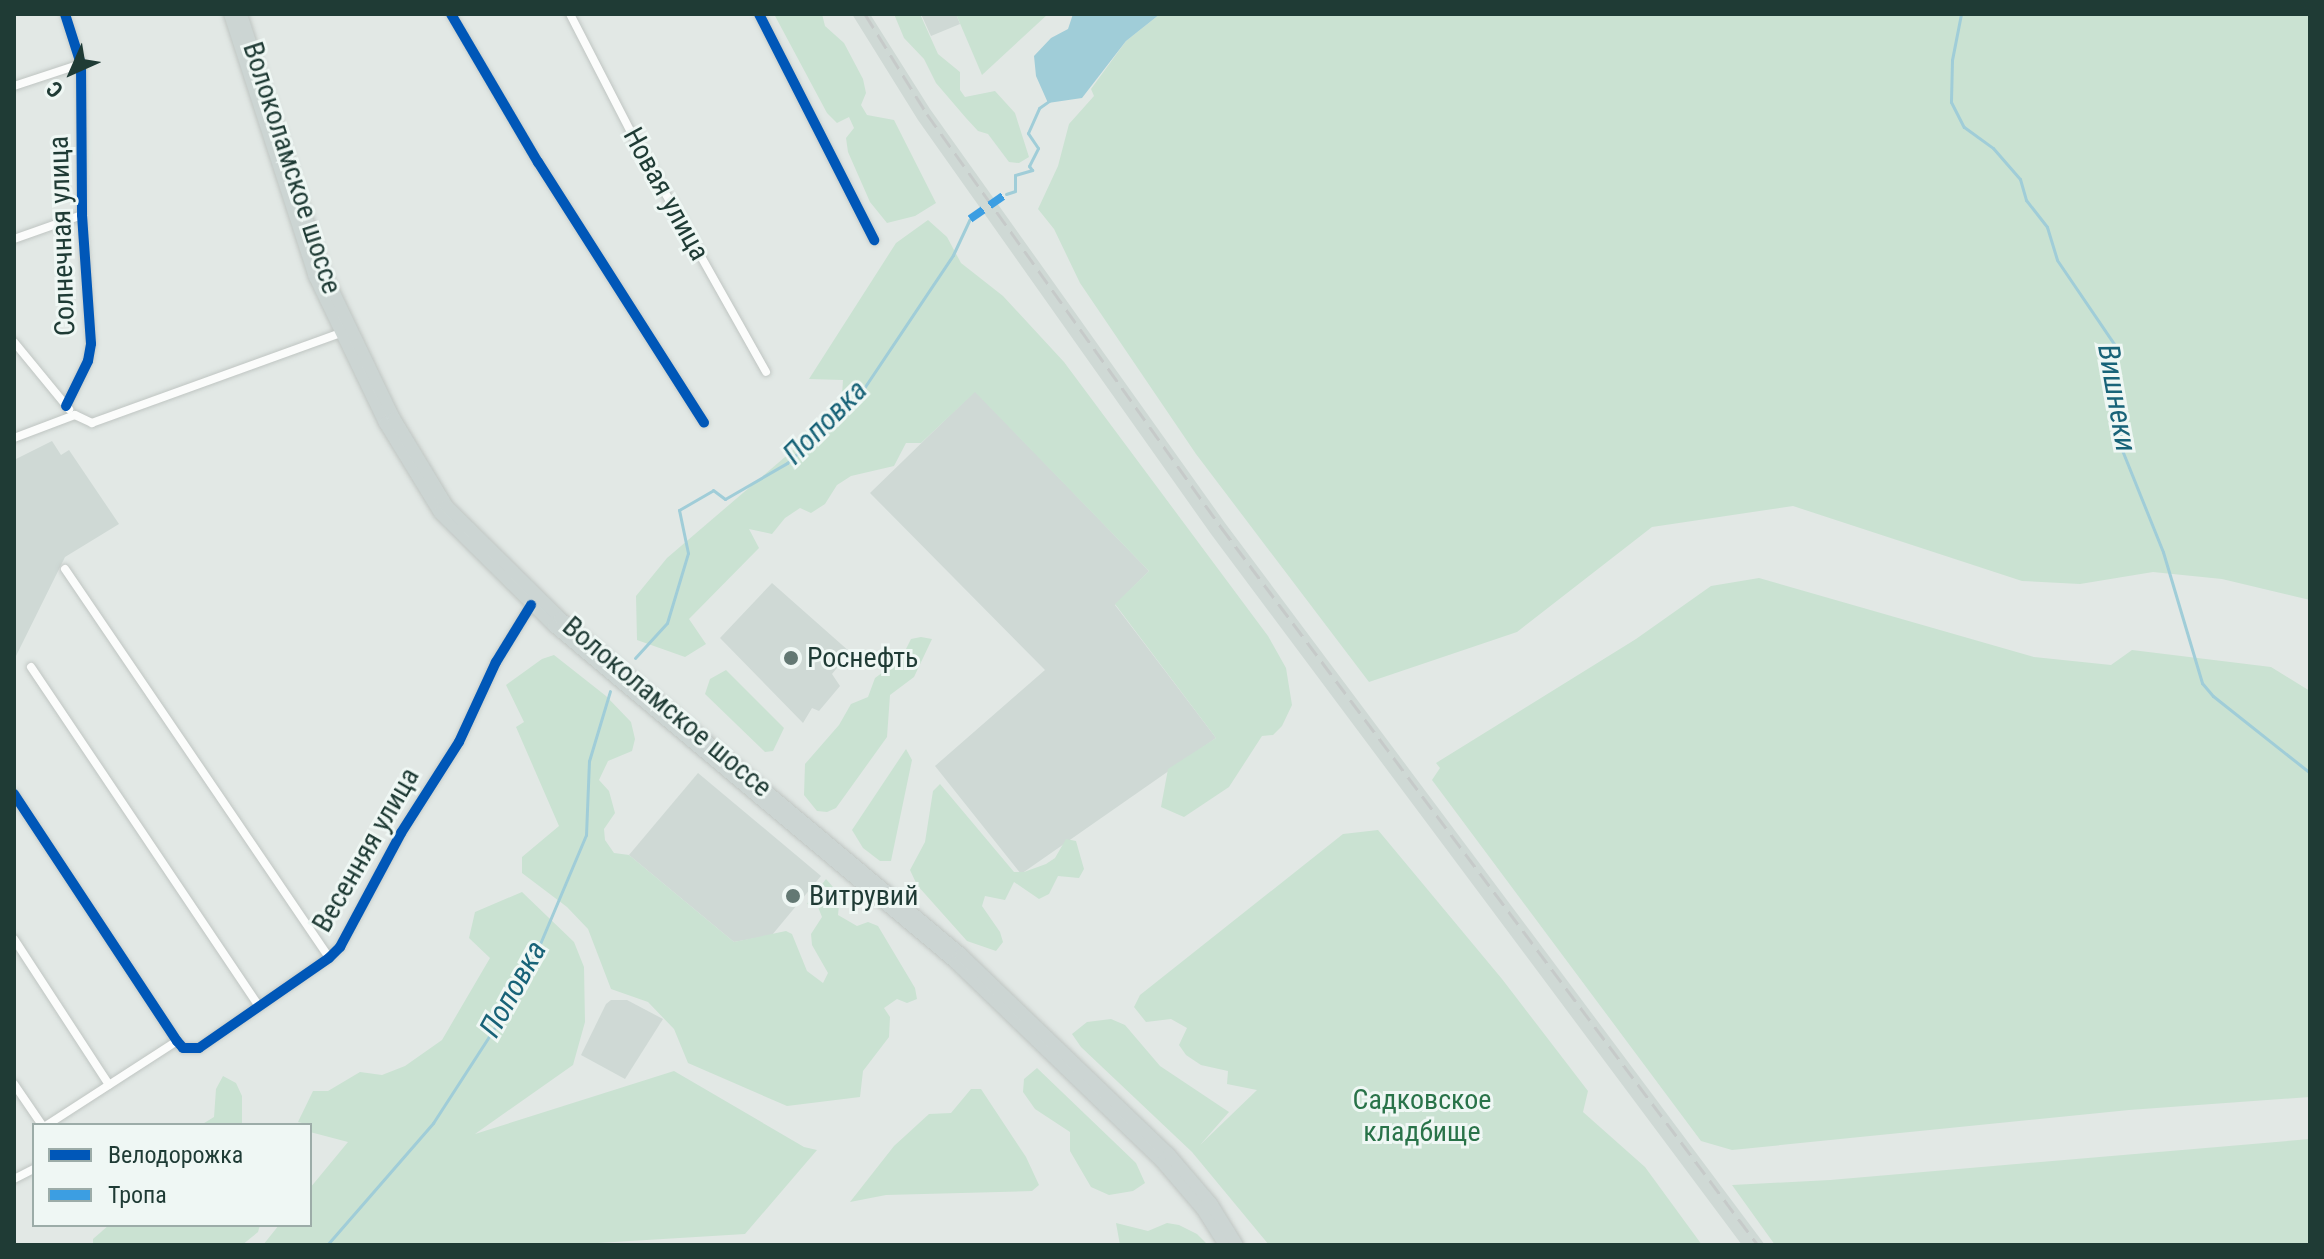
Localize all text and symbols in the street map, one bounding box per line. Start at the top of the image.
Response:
north arrow [32,32,112,112]
street label: Волоколамское шоссе [235,38,349,298]
text: С [41,76,68,103]
street label: Новая улица [616,122,716,266]
street label: Солнечная улица [42,135,82,337]
water label: Вишнеки [2090,341,2144,455]
water label: Поповка [775,372,875,472]
street label: Волоколамское шоссе [556,610,778,804]
place label: Роснефть [807,641,919,675]
marker: Роснефть [782,649,800,667]
street label: Весенняя улица [305,762,427,938]
place label: Витрувий [809,879,918,913]
marker: Витрувий [784,887,802,905]
water label: Поповка [472,935,554,1043]
park label: Садковское кладбище [1353,1083,1491,1149]
legend [32,1123,312,1227]
text: Велодорожка [108,1141,243,1169]
text: Тропа [108,1181,167,1209]

